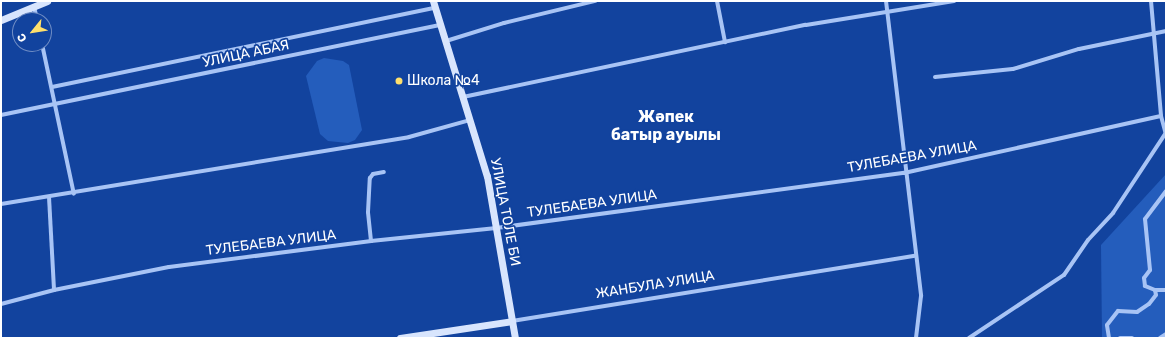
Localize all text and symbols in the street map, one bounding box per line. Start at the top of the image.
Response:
north arrow [12,12,52,52]
text: С [14,31,30,44]
street label: УЛИЦА АБАЯ [201,37,291,71]
place label: Школа №4 [407,73,480,89]
marker: Школа №4 [394,76,404,86]
district label: Жәпек батыр ауылы [611,107,721,145]
street label: ТУЛЕБАЕВА УЛИЦА [846,137,978,177]
street label: УЛИЦА ТОЛЕ БИ [486,157,524,267]
street label: ТУЛЕБАЕВА УЛИЦА [526,187,658,221]
street label: ТУЛЕБАЕВА УЛИЦА [205,227,337,259]
street label: ЖАНБУЛА УЛИЦА [594,267,716,303]

